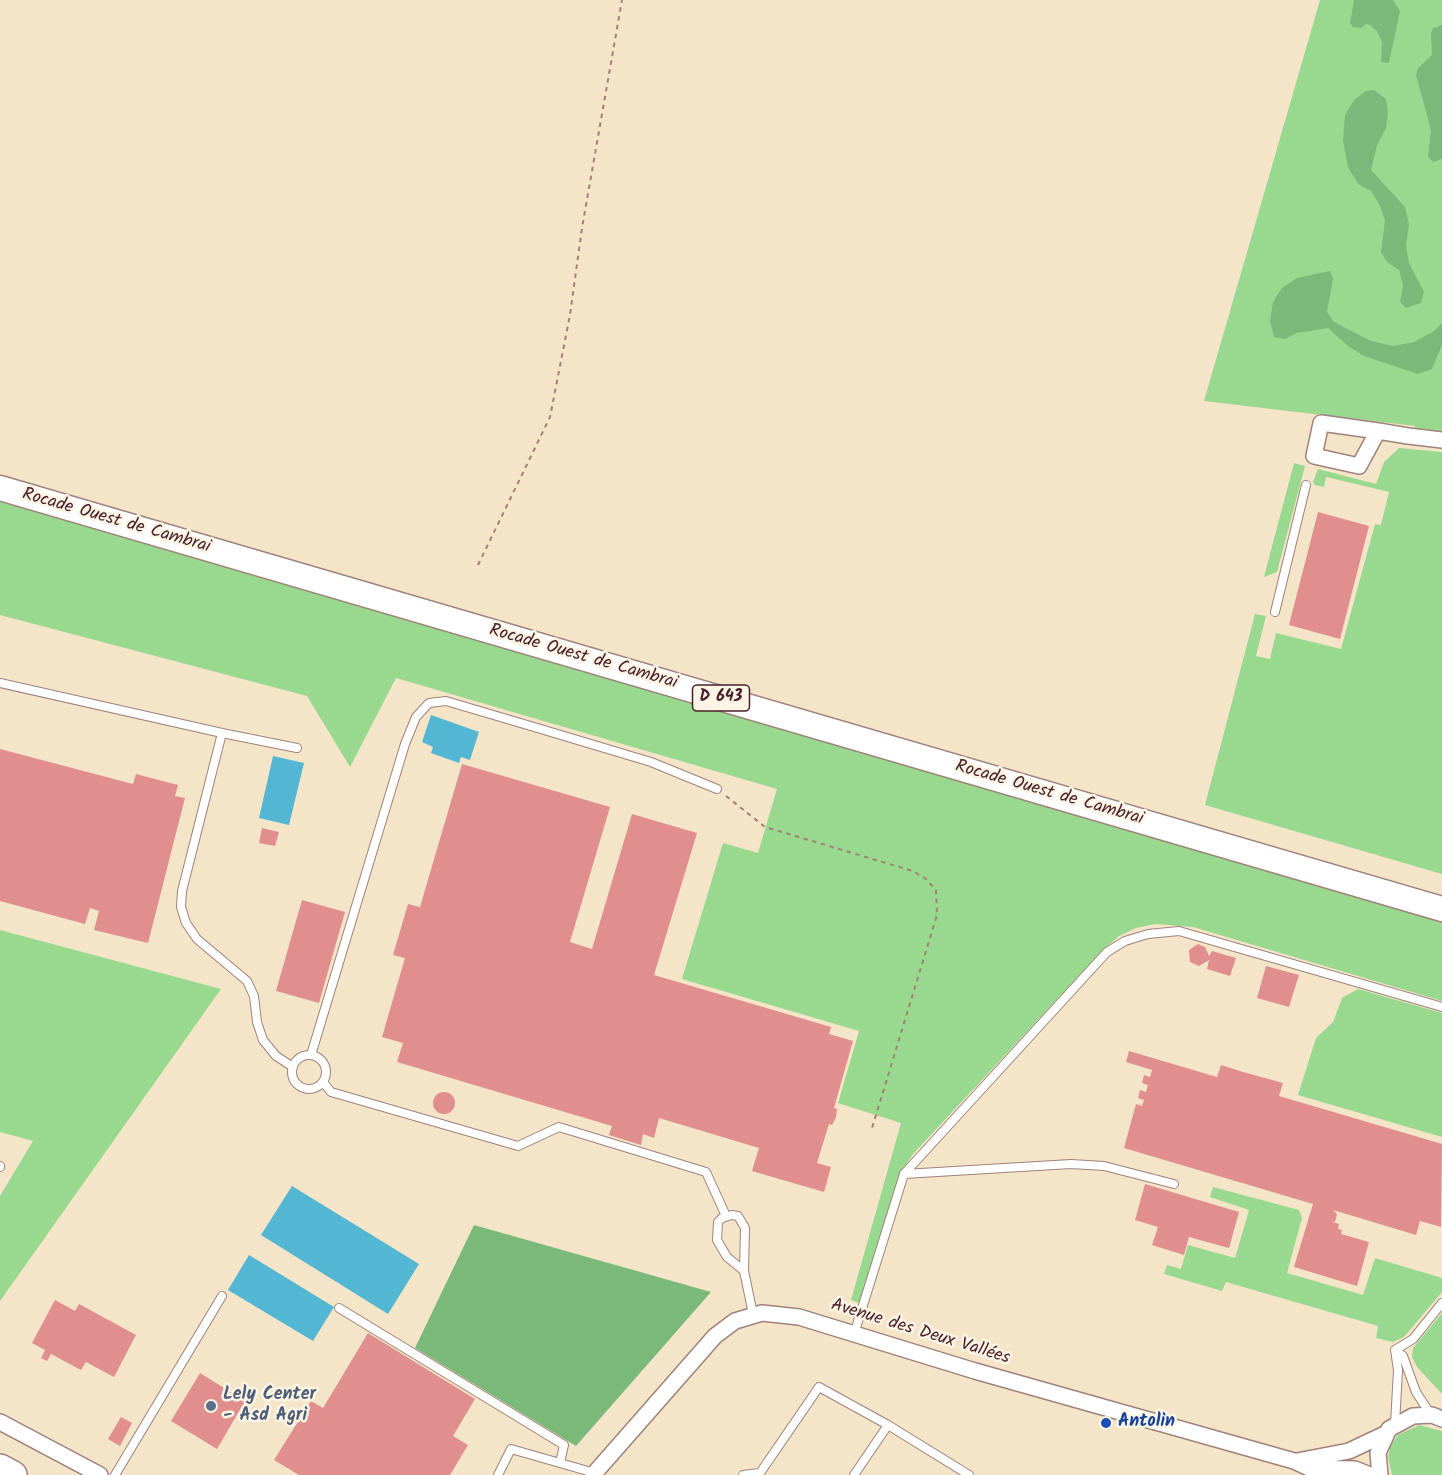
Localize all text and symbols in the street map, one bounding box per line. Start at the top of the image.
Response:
street label: Rocade Ouest de Cambrai [19,485,213,559]
street label: Rocade Ouest de Cambrai [486,621,680,695]
road number: D 643 [692,685,750,711]
street label: Rocade Ouest de Cambrai [952,757,1146,831]
street label: Avenue des Deux Vallées [828,1295,1012,1371]
place label: Lely Center - Asd Agri [223,1385,316,1428]
marker: Lely Center - Asd Agri [204,1399,218,1413]
place label: Antolin [1118,1412,1175,1434]
marker: Antolin [1099,1416,1113,1430]

